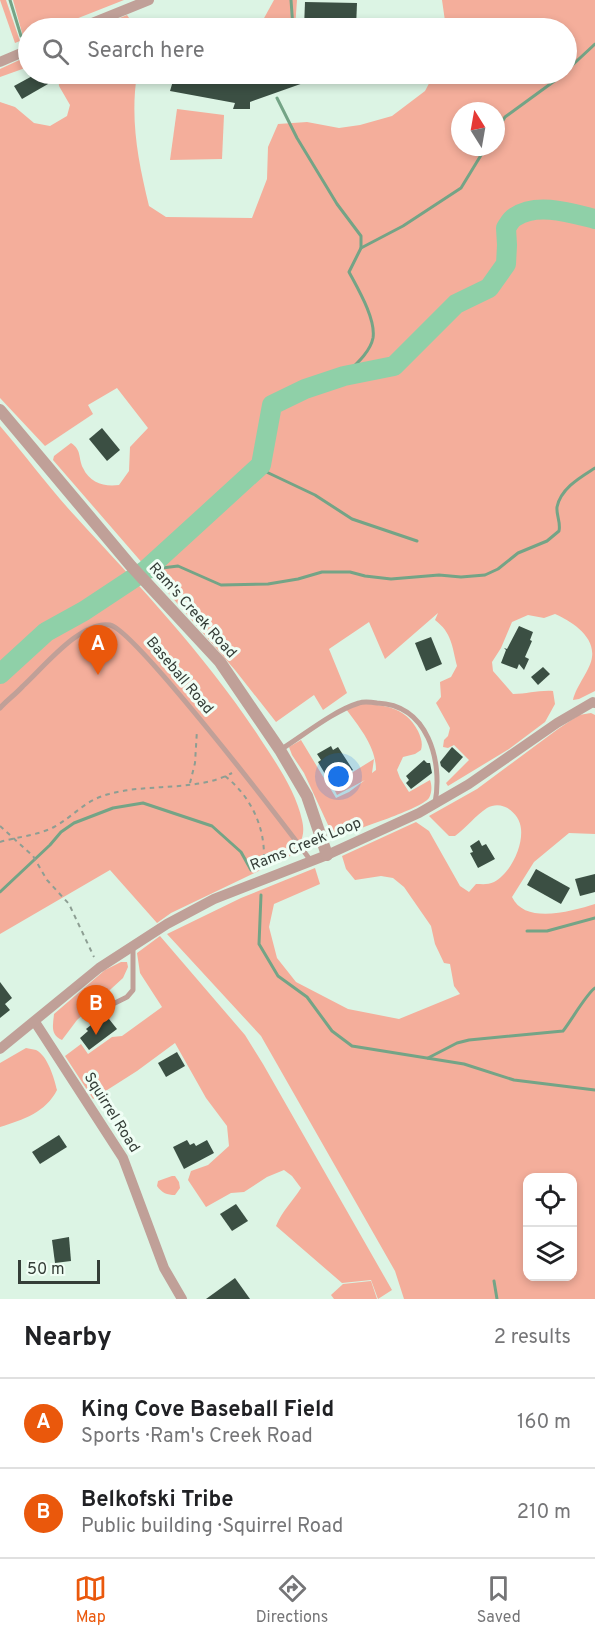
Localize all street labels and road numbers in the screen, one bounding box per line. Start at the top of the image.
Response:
street label: Ram's Creek Road [144,559,240,663]
street label: Baseball Road [141,633,217,719]
street label: Rams Creek Loop [248,814,364,876]
street label: Squirrel Road [79,1069,143,1157]

